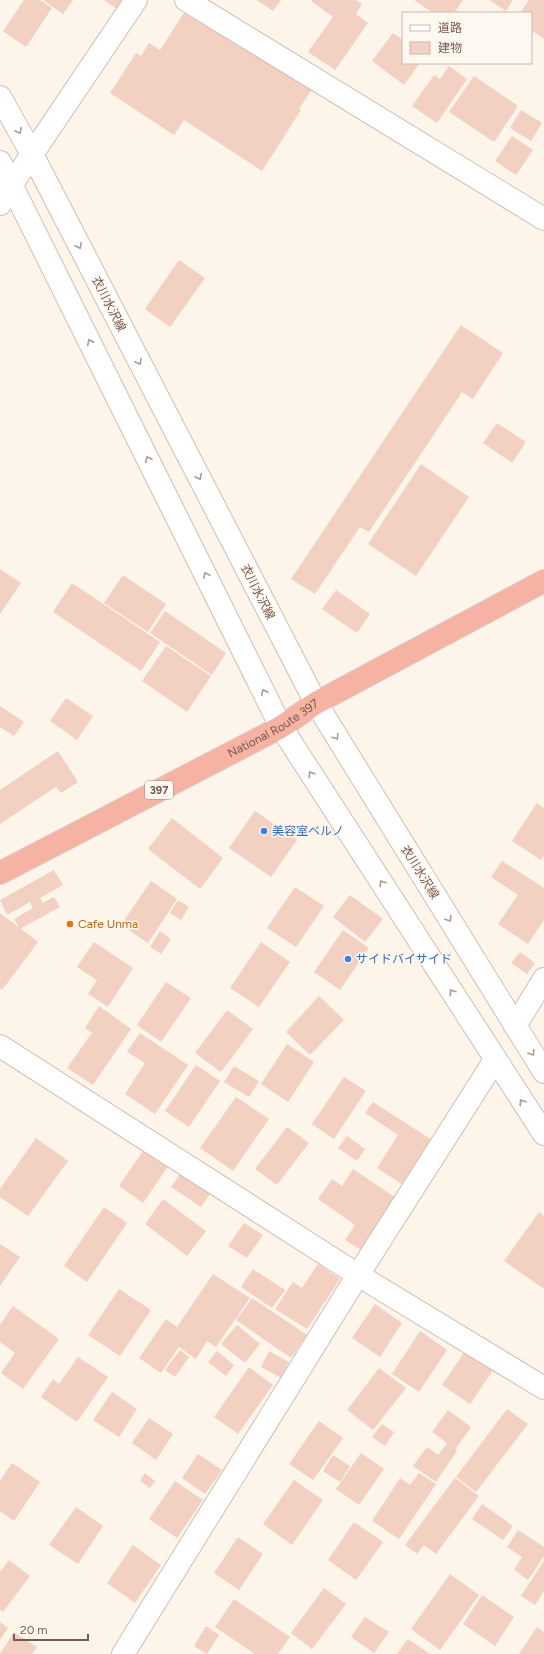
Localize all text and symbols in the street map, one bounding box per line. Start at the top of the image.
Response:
legend [402,12,532,64]
text: 道路 [438,21,462,35]
text: 建物 [438,41,462,55]
one-way arrow [14,127,22,134]
one-way arrow [74,242,82,249]
street label: 衣川水沢線 [89,274,129,334]
one-way arrow [87,339,95,347]
one-way arrow [134,357,142,365]
one-way arrow [145,455,153,463]
one-way arrow [194,473,202,480]
street label: 衣川水沢線 [238,562,278,622]
one-way arrow [203,572,211,579]
one-way arrow [261,688,269,696]
street label: National Route 397 [225,696,322,761]
one-way arrow [332,733,339,740]
one-way arrow [309,771,316,778]
road number: 397 [145,781,173,799]
place label: 美容室ベルノ [272,824,344,838]
marker: 美容室ベルノ [259,826,269,836]
street label: 衣川水沢線 [398,843,442,901]
one-way arrow [379,880,386,887]
one-way arrow [444,915,452,922]
place label: Cafe Unma [78,917,138,931]
marker: Cafe Unma [65,919,75,929]
place label: サイドバイサイド [356,952,452,966]
marker: サイドバイサイド [343,954,353,964]
one-way arrow [450,990,457,997]
one-way arrow [527,1049,535,1056]
one-way arrow [520,1099,527,1106]
scale bar [14,1616,88,1642]
text: 20 m [20,1623,48,1637]

